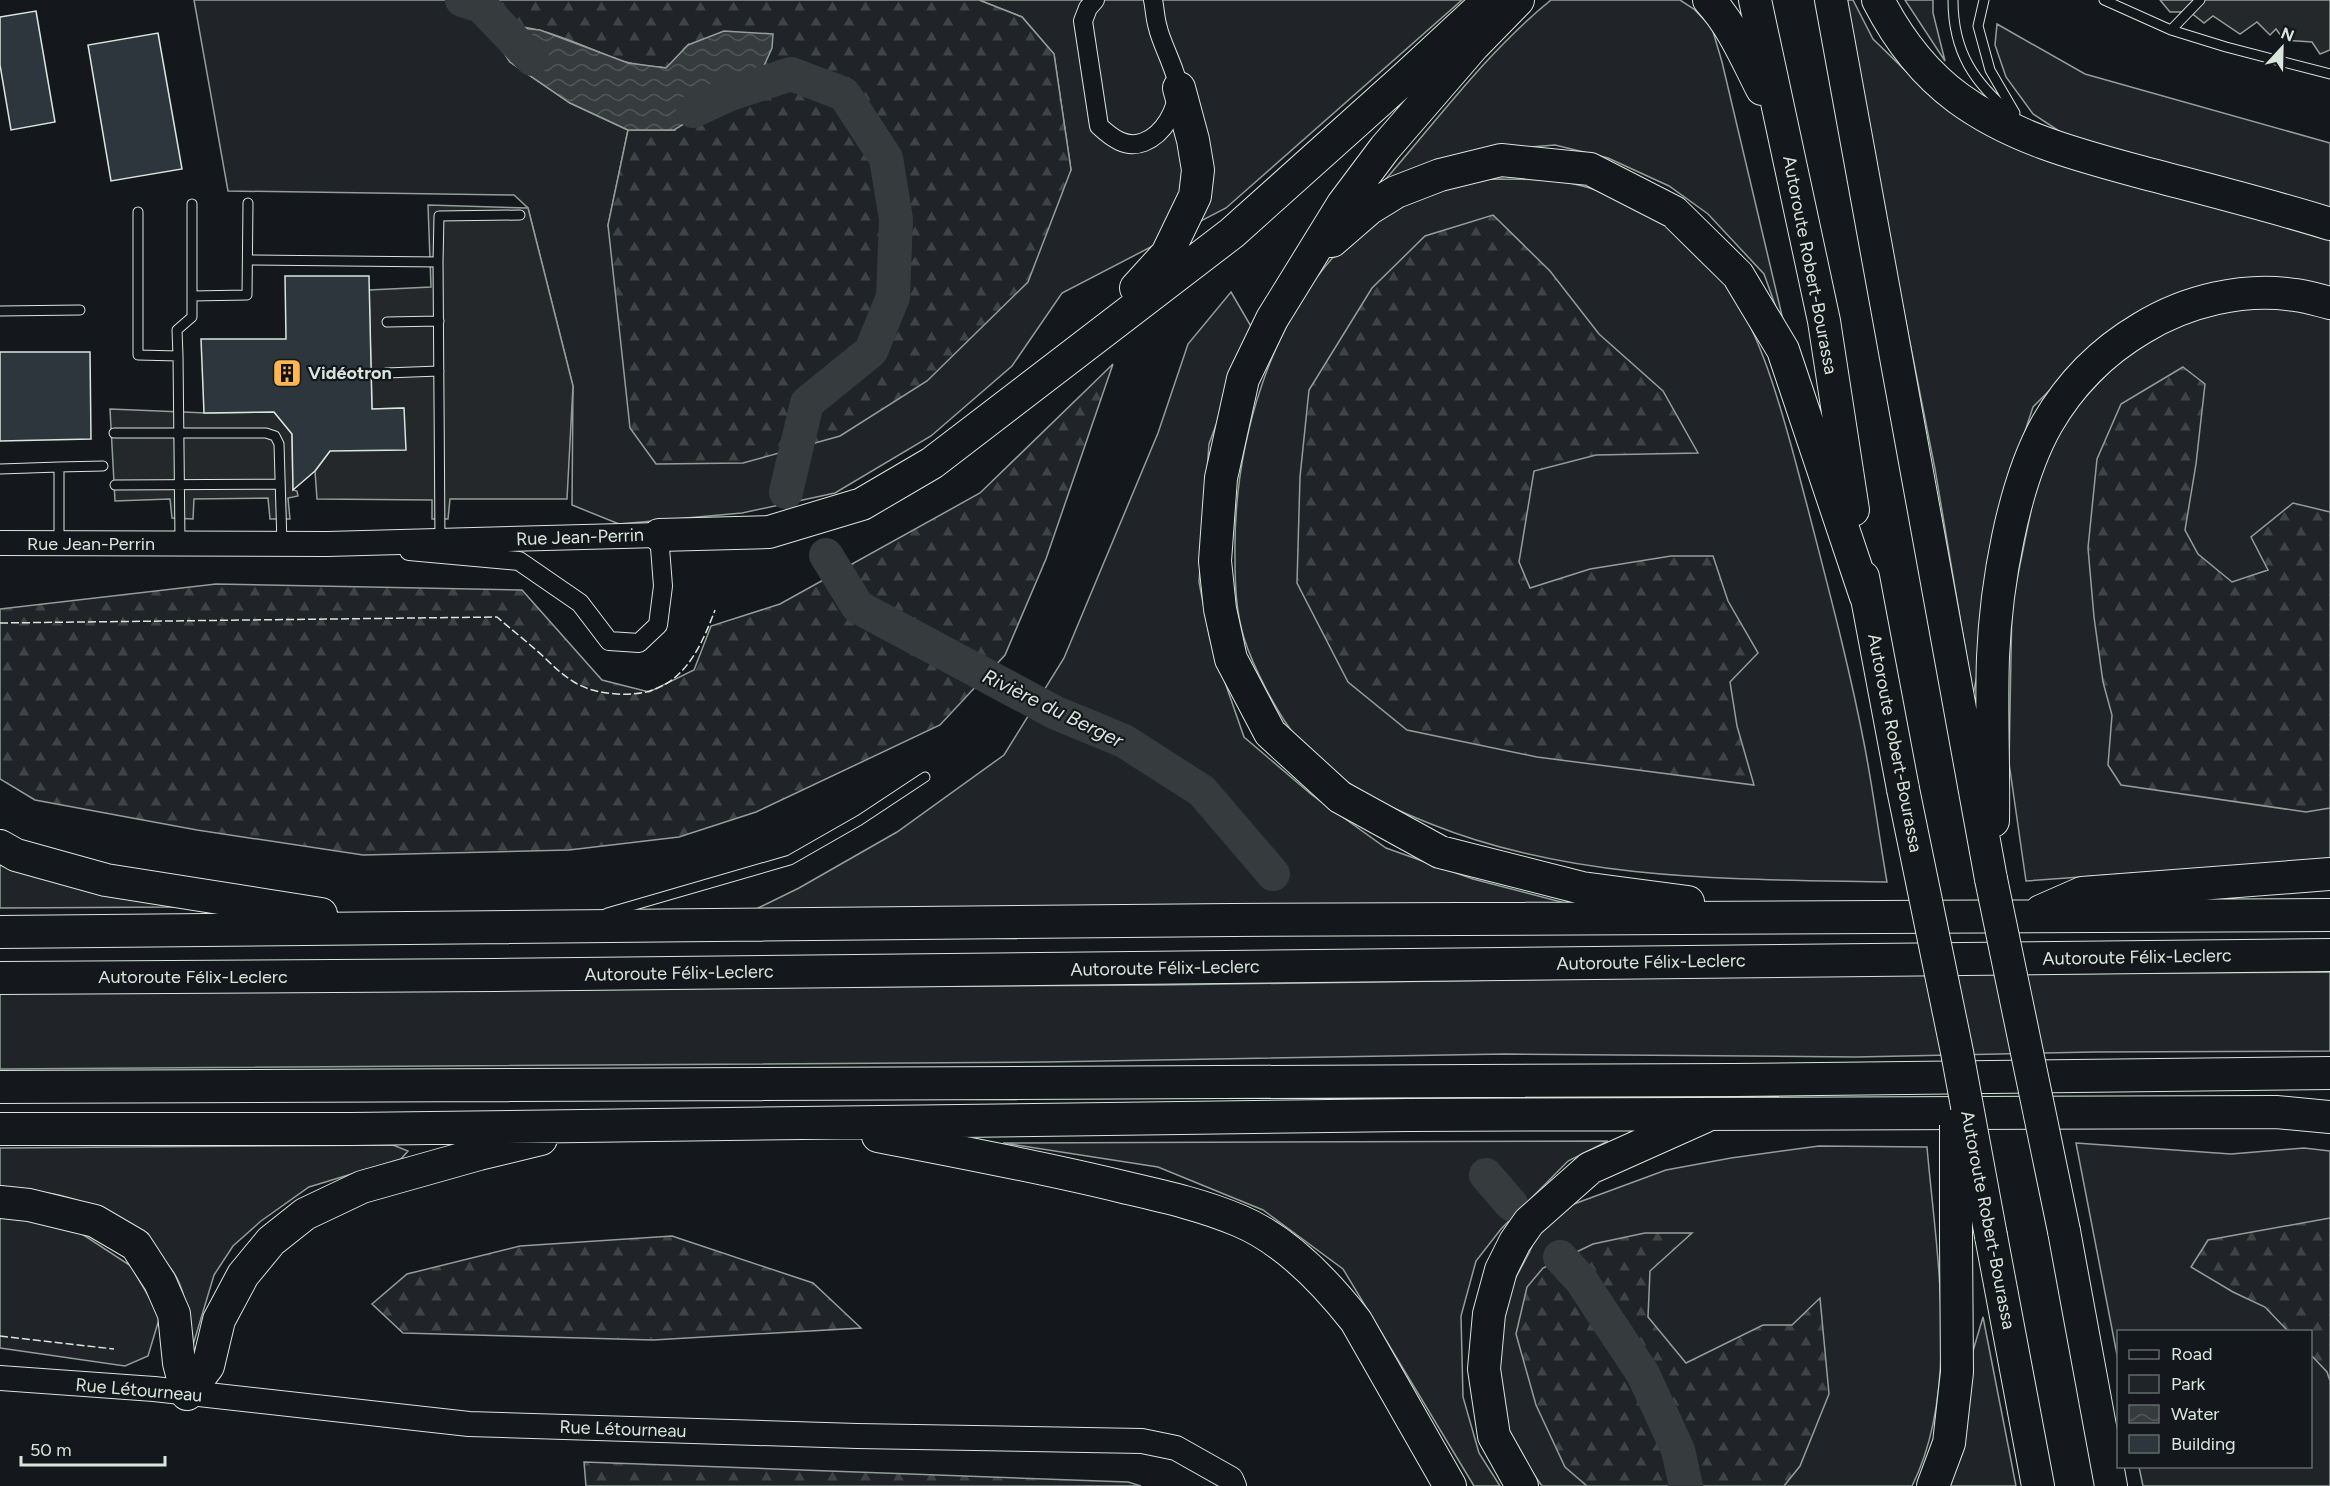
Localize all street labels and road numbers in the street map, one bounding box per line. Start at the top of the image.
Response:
street label: Autoroute Robert-Bourassa [1778,154,1842,376]
street label: Rue Jean-Perrin [516,524,644,550]
street label: Rue Jean-Perrin [27,533,155,555]
street label: Autoroute Robert-Bourassa [1863,632,1927,854]
street label: Autoroute Félix-Leclerc [2042,944,2232,970]
street label: Autoroute Félix-Leclerc [1556,949,1746,975]
street label: Autoroute Félix-Leclerc [1070,955,1260,981]
street label: Autoroute Félix-Leclerc [584,960,774,986]
street label: Autoroute Félix-Leclerc [98,966,288,988]
street label: Autoroute Robert-Bourassa [1956,1109,2020,1331]
street label: Rue Létourneau [75,1373,203,1407]
street label: Rue Létourneau [559,1416,687,1442]

